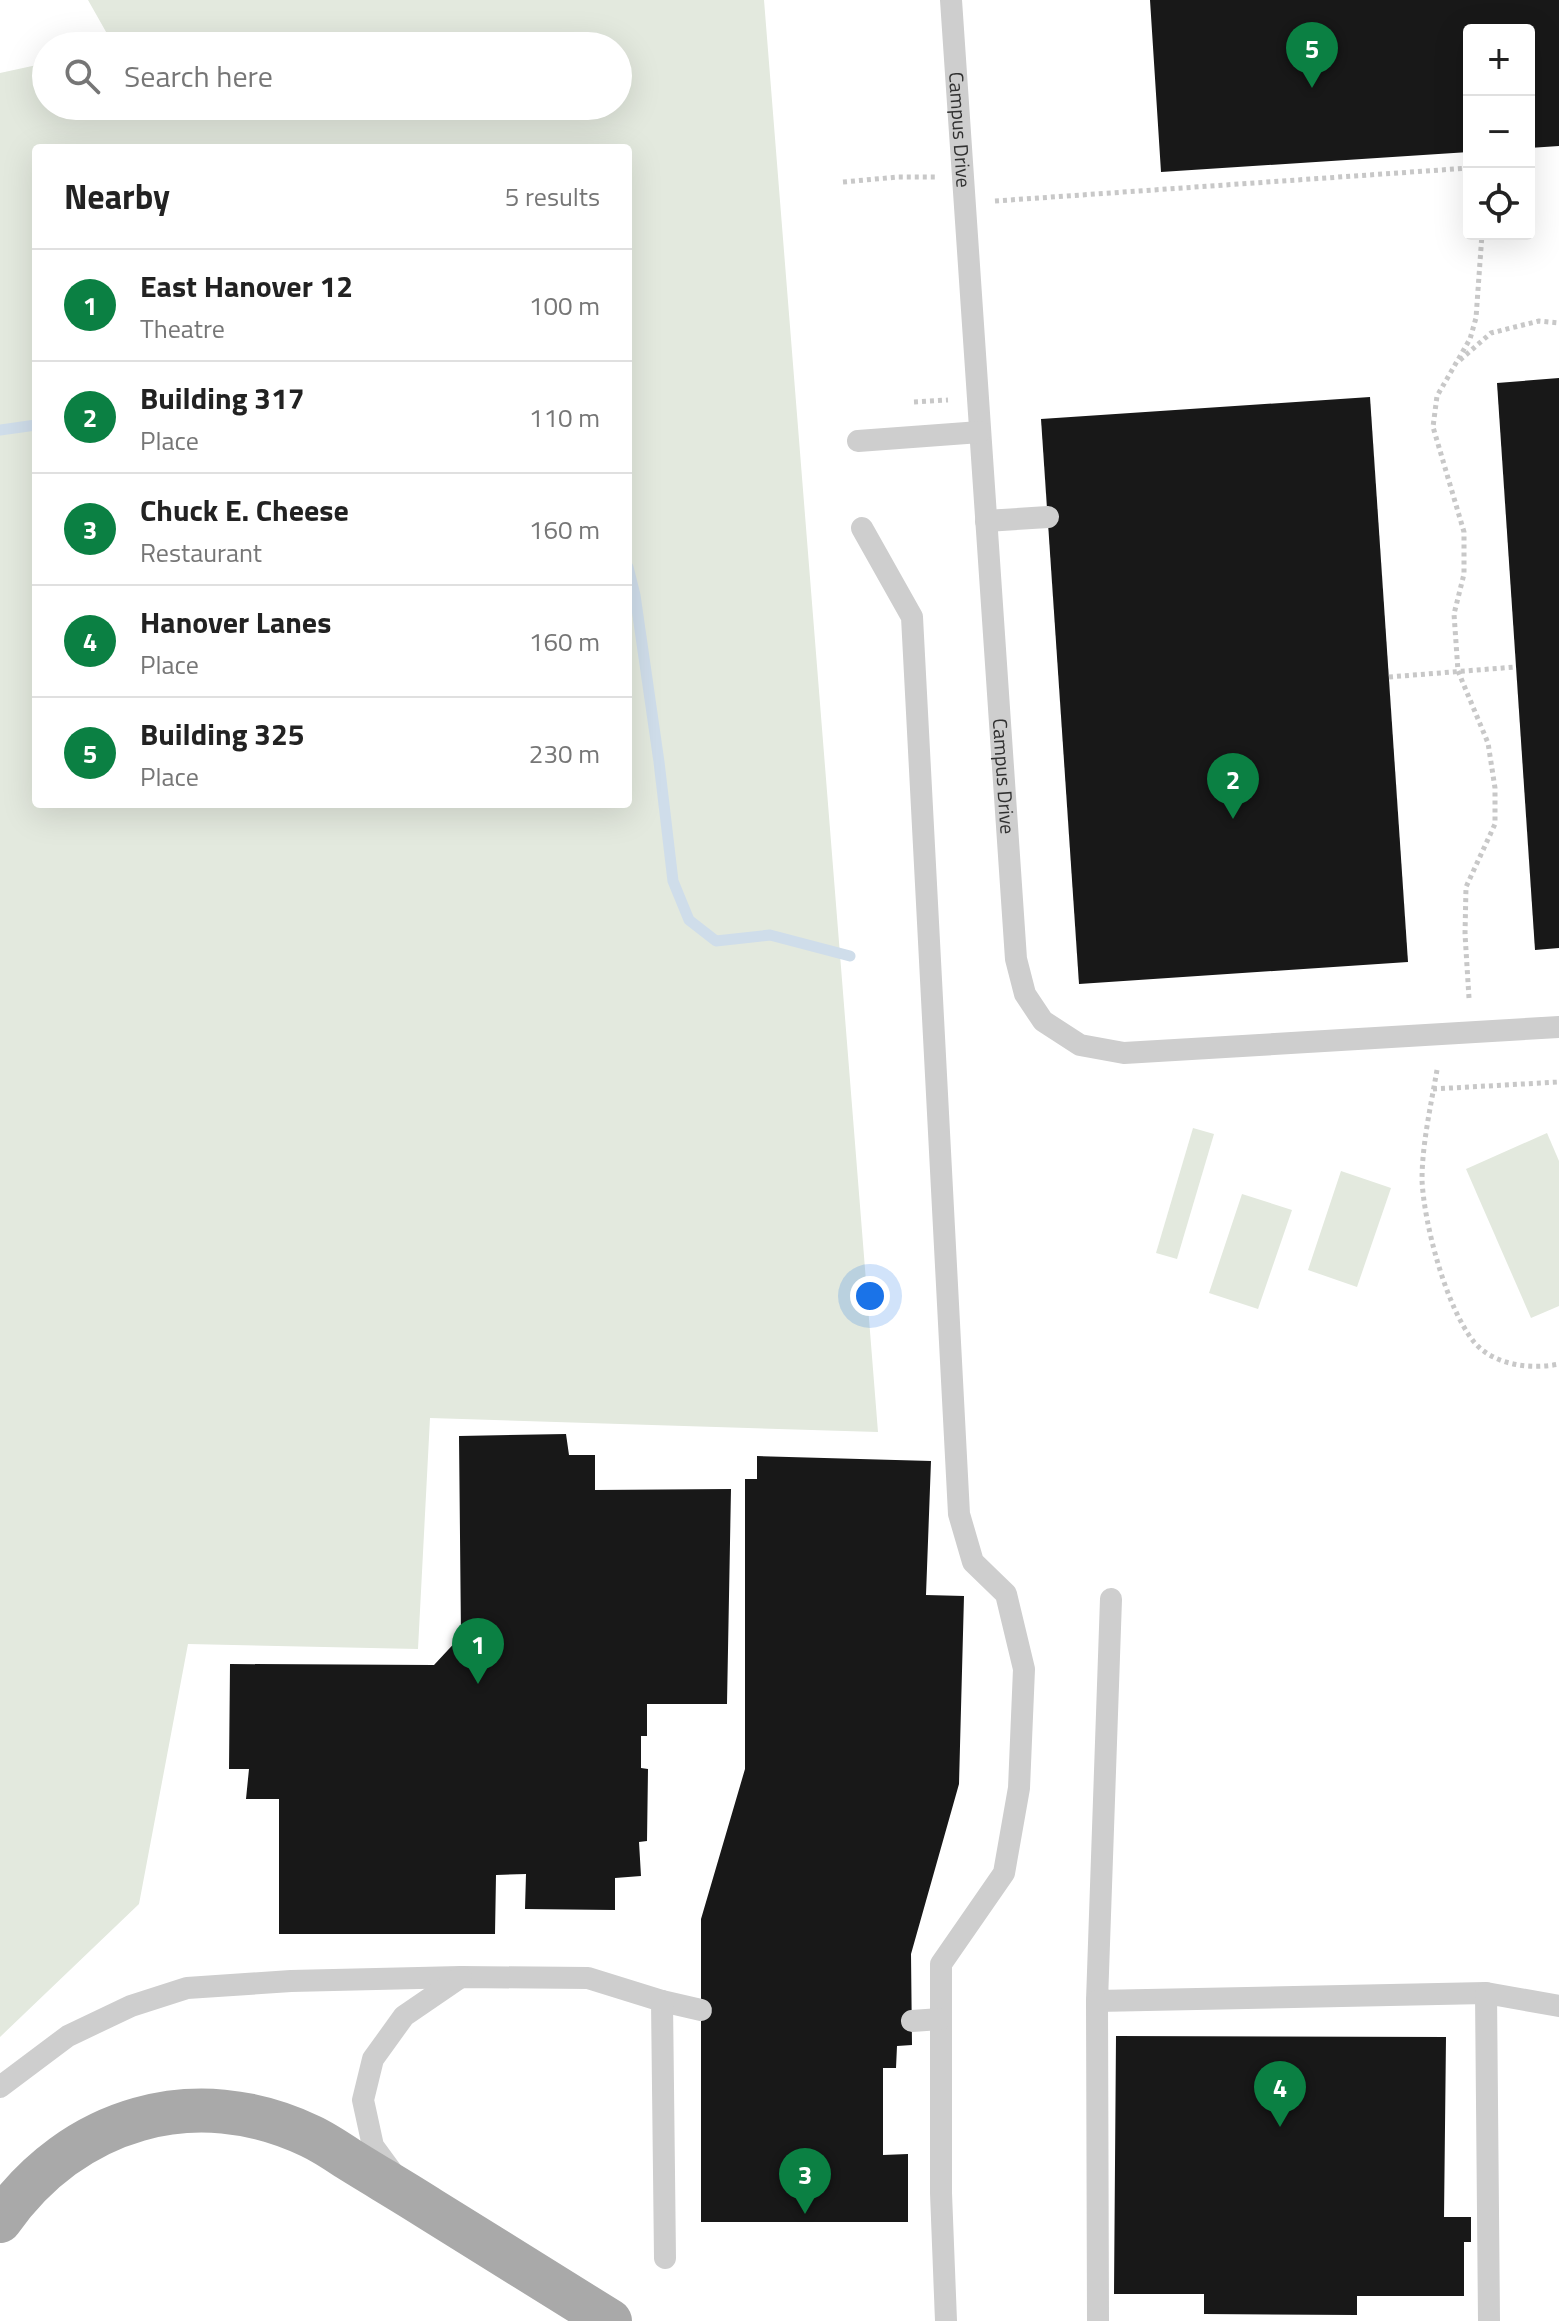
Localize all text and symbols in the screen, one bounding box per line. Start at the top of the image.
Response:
pin: 5 [1286,22,1338,88]
map controls [1463,24,1535,240]
button: + [1463,24,1535,96]
search box [32,32,632,120]
text: Search here [124,53,273,99]
icon: search [60,54,104,98]
street label: Campus Drive [941,71,980,189]
button: − [1463,96,1535,168]
button: locate [1463,168,1535,240]
text: Nearby [64,170,170,222]
text: 5 results [505,177,600,216]
text: East Hanover 12 [140,263,353,309]
text: 1 [83,286,97,325]
text: 100 m [529,286,600,325]
text: Theatre [140,309,225,348]
text: Building 317 [140,375,305,421]
text: 2 [83,398,97,437]
text: 110 m [529,398,600,437]
text: Place [140,421,199,460]
text: Chuck E. Cheese [140,487,349,533]
text: 3 [83,510,97,549]
text: 160 m [529,510,600,549]
text: Restaurant [140,533,262,572]
text: Hanover Lanes [140,599,331,645]
text: 4 [83,622,97,661]
text: 160 m [529,622,600,661]
text: Place [140,645,199,684]
text: Building 325 [140,711,305,757]
street label: Campus Drive [985,717,1024,835]
text: 5 [83,734,97,773]
text: 230 m [529,734,600,773]
pin: 2 [1207,753,1259,819]
text: Place [140,757,199,796]
your location [850,1276,890,1316]
pin: 1 [452,1618,504,1684]
pin: 4 [1254,2061,1306,2127]
pin: 3 [779,2148,831,2214]

